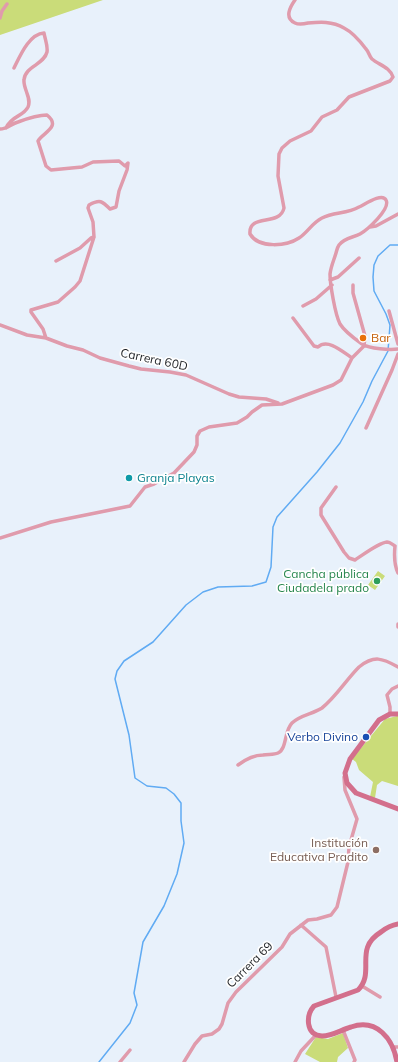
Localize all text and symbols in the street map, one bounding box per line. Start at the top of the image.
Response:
place label: Bar [371,331,391,345]
marker: Bar [358,333,368,343]
street label: Carrera 60D [119,346,189,374]
place label: Granja Playas [137,471,215,485]
marker: Granja Playas [124,473,134,483]
place label: Cancha pública Ciudadela prado [277,567,369,595]
marker: Cancha pública Ciudadela prado [372,576,382,586]
place label: Verbo Divino [287,730,358,744]
marker: Verbo Divino [361,732,371,742]
place label: Institución Educativa Pradito [270,836,368,864]
marker: Institución Educativa Pradito [371,845,381,855]
street label: Carrera 69 [224,939,276,991]

